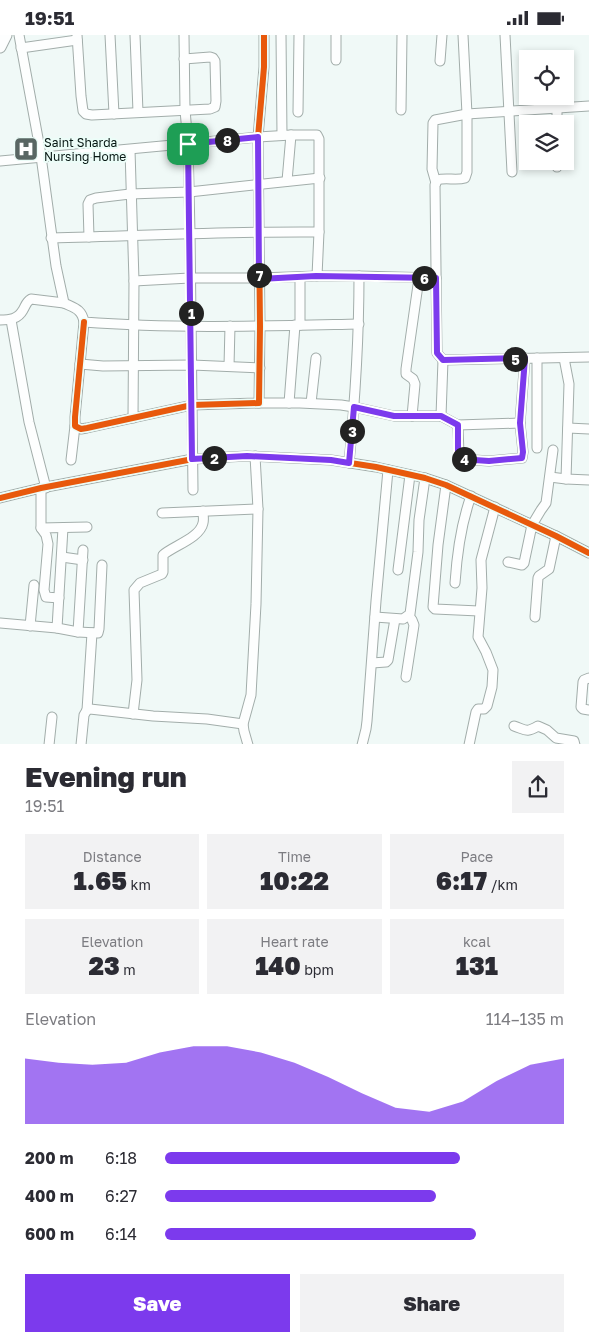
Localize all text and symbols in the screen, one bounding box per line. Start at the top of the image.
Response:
text: 19:51 [25,6,74,29]
map controls [519,50,574,170]
button: locate [519,50,574,105]
button: layers [519,115,574,170]
pin [167,123,209,165]
pin: 8 [214,127,240,153]
icon: arrive [174,130,202,158]
text: 8 [223,132,232,149]
place label: Saint Sharda Nursing Home [44,135,126,164]
hospital icon: Saint Sharda Nursing Home [13,136,39,162]
pin: 7 [246,263,272,287]
pin: 6 [412,265,436,291]
text: 7 [256,267,263,284]
text: 6 [420,270,429,287]
pin: 1 [178,301,204,325]
text: 1 [188,305,195,322]
pin: 5 [502,347,528,371]
text: 5 [511,351,520,368]
pin: 3 [340,419,364,443]
text: 3 [348,423,357,440]
pin: 2 [202,445,226,471]
pin: 4 [452,447,476,471]
text: 2 [210,450,219,467]
text: 4 [460,451,469,468]
text: Evening run [25,760,187,793]
button: share [512,761,564,813]
text: 19:51 [25,796,64,816]
text: Distance [83,848,142,865]
text: Time [278,848,311,865]
text: Pace [460,848,493,865]
text: 1.65 [74,865,127,896]
text: 10:22 [260,865,329,896]
text: 6:17 [436,865,487,896]
text: km [127,876,151,893]
text: /km [487,876,518,893]
text: Elevation [81,933,143,950]
text: Heart rate [260,933,329,950]
text: kcal [463,933,491,950]
text: 23 [89,950,120,981]
text: 140 [255,950,301,981]
text: 131 [456,950,498,981]
text: m [120,961,136,978]
text: bpm [301,961,334,978]
text: Elevation [25,1009,96,1029]
text: 114–135 m [486,1009,564,1029]
text: 200 m [25,1148,74,1168]
text: 6:18 [105,1148,137,1168]
text: 400 m [25,1186,74,1206]
text: 6:27 [105,1186,137,1206]
text: 600 m [25,1224,74,1244]
text: 6:14 [105,1224,137,1244]
button: Save [25,1274,290,1332]
button: Share [300,1274,564,1332]

